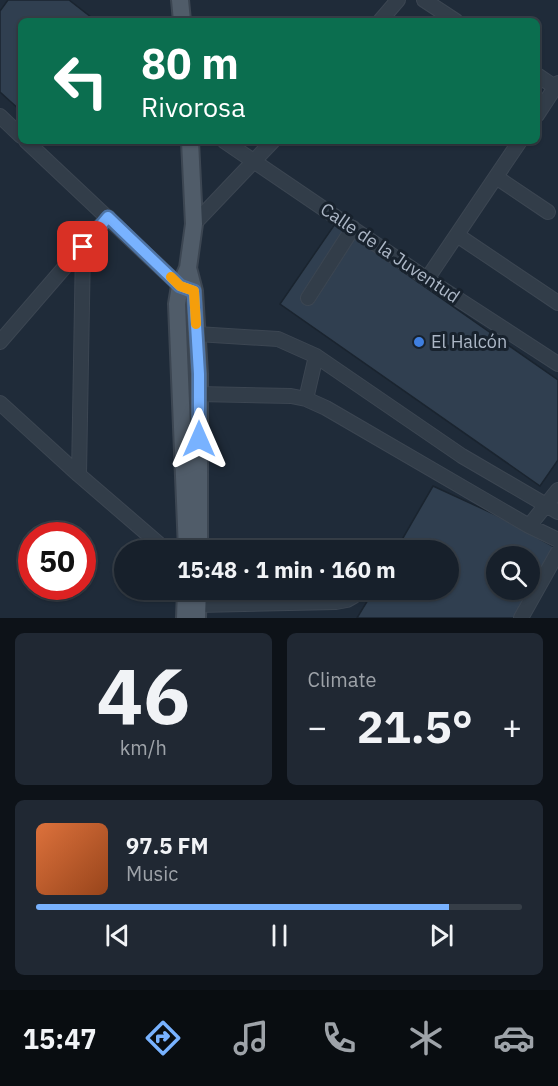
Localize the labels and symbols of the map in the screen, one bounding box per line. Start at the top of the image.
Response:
street label: Calle de la Juventud [316,197,464,308]
pin [57,221,108,272]
place label: El Halcón [431,330,507,353]
marker: El Halcón [412,335,426,349]
position arrow [167,407,231,471]
speed limit sign: 50 [18,522,96,600]

